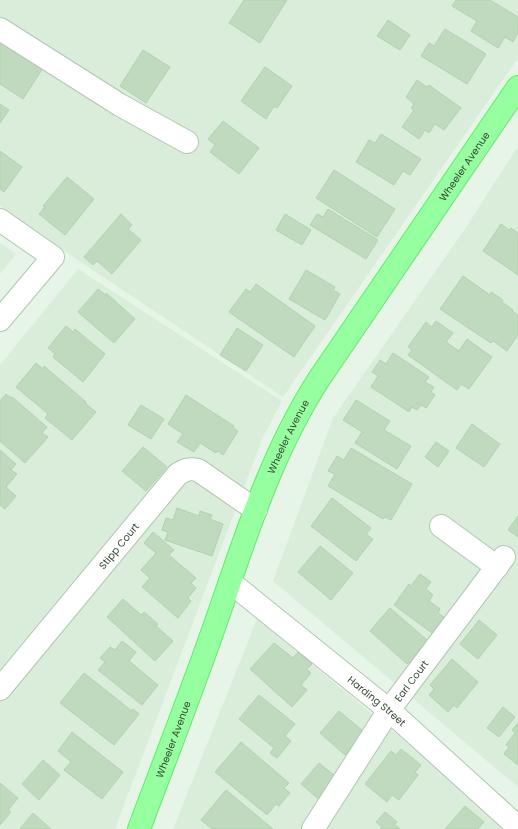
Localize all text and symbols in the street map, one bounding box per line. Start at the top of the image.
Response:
street label: Wheeler Avenue [435,129,494,204]
street label: Wheeler Avenue [264,397,313,476]
street label: Stipp Court [95,519,143,572]
street label: Earl Court [391,657,432,705]
street label: Harding Street [344,673,409,730]
street label: Wheeler Avenue [152,699,195,780]

